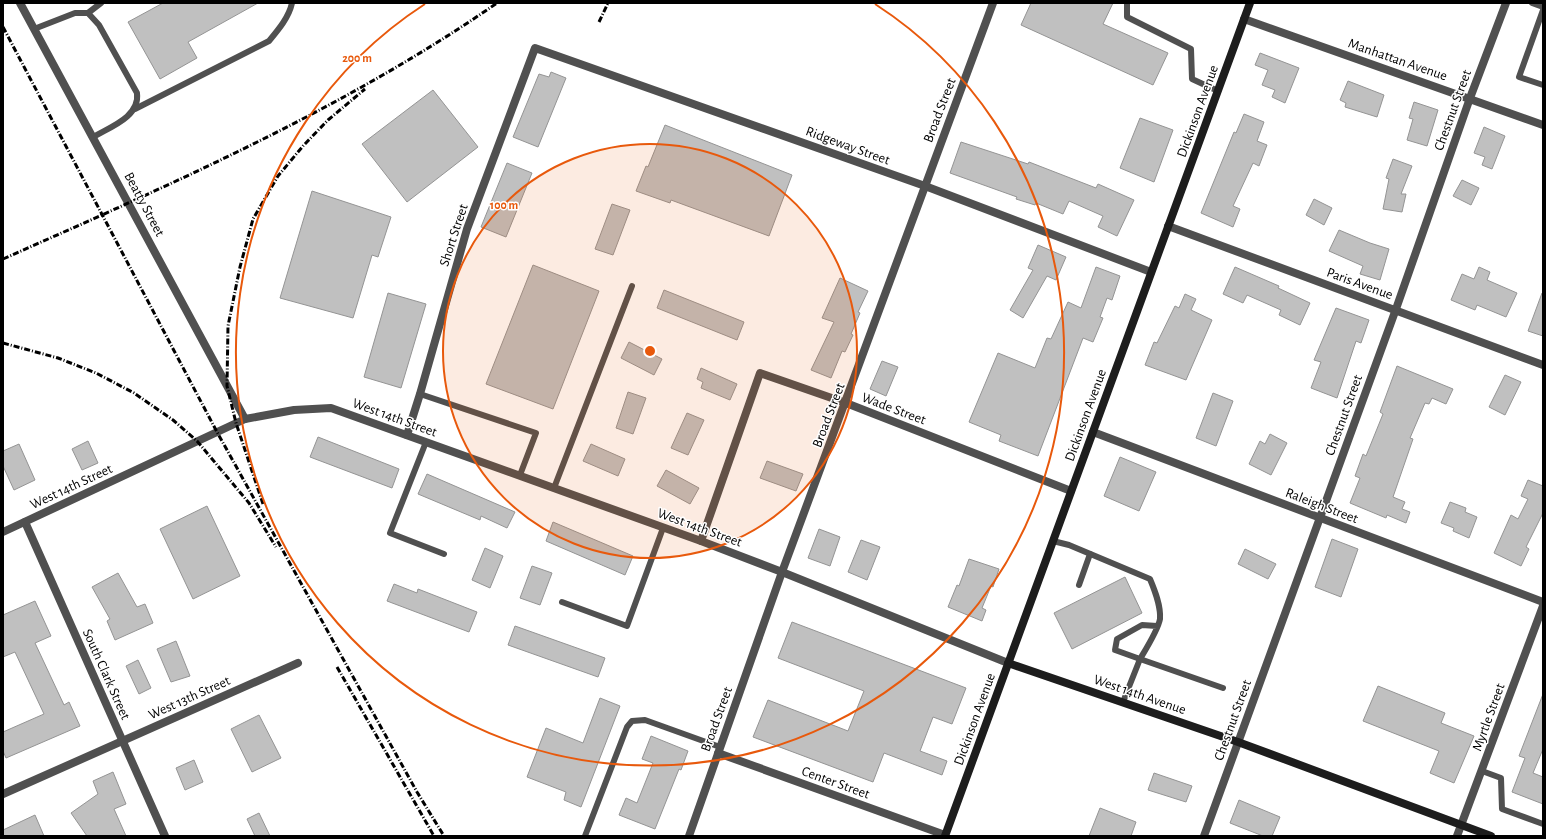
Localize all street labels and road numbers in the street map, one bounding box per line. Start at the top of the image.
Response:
street label: Manhattan Avenue [1346,36,1449,83]
street label: Dickinson Avenue [1175,63,1221,159]
street label: Chestnut Street [1432,68,1474,153]
street label: Broad Street [921,76,959,144]
street label: Ridgeway Street [804,124,892,168]
street label: Beatty Street [121,170,167,239]
street label: Short Street [437,202,471,268]
street label: Paris Avenue [1325,265,1395,302]
street label: Dickinson Avenue [1063,367,1109,463]
street label: Chestnut Street [1323,373,1365,458]
street label: Broad Street [810,381,848,449]
street label: Wade Street [860,390,928,428]
street label: West 14th Street [351,396,439,440]
street label: West 14th Street [28,462,115,512]
street label: Raleigh Street [1283,486,1360,526]
street label: West 14th Street [656,506,744,550]
street label: South Clark Street [80,627,133,722]
street label: Dickinson Avenue [952,671,998,767]
street label: West 13th Street [146,673,233,722]
street label: West 14th Avenue [1092,673,1188,717]
street label: Chestnut Street [1212,678,1254,763]
street label: Myrtle Street [1470,681,1508,753]
street label: Broad Street [699,685,735,754]
street label: Center Street [800,764,872,802]

